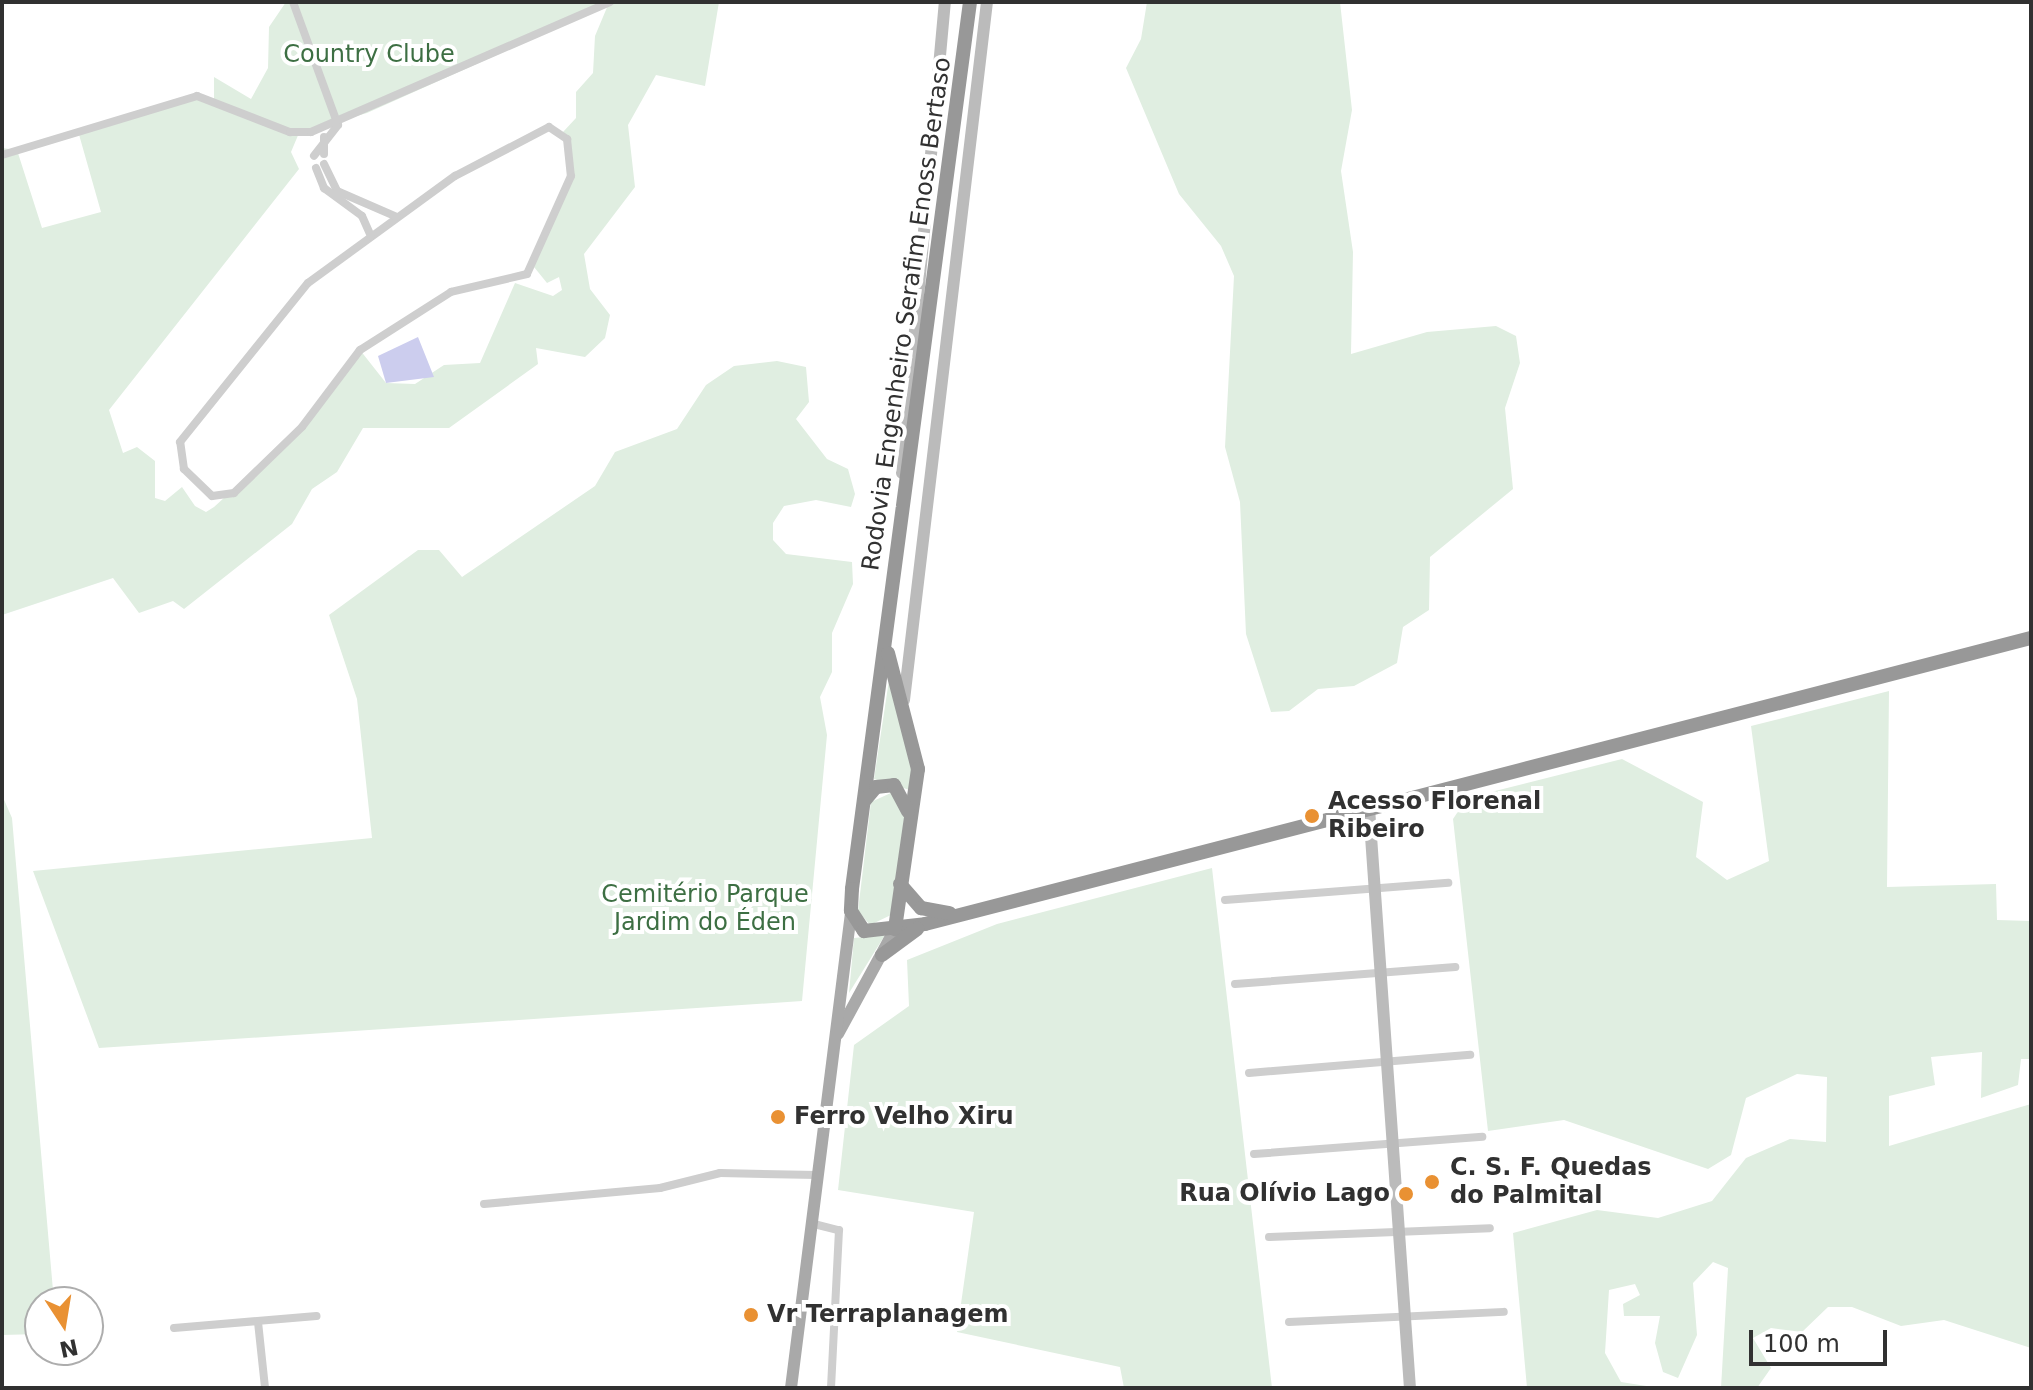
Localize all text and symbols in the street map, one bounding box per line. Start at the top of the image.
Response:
park label: Country Clube [283,41,455,69]
street label: Rodovia Engenheiro Serafim Enoss Bertaso [857,55,957,573]
place label: Acesso Florenal Ribeiro [1328,788,1541,844]
marker: Acesso Florenal Ribeiro [1303,807,1321,825]
park label: Cemitério Parque Jardim do Éden [601,881,809,937]
place label: Ferro Velho Xiru [794,1103,1014,1131]
marker: Ferro Velho Xiru [769,1108,787,1126]
place label: C. S. F. Quedas do Palmital [1450,1154,1652,1210]
marker: C. S. F. Quedas do Palmital [1421,1171,1443,1193]
place label: Rua Olívio Lago [1179,1180,1390,1208]
marker: Rua Olívio Lago [1397,1185,1415,1203]
north arrow [24,1286,104,1366]
place label: Vr Terraplanagem [767,1301,1008,1329]
marker: Vr Terraplanagem [742,1306,760,1324]
scale bar [1753,1314,1891,1364]
text: 100 m [1763,1330,1840,1358]
text: N [57,1334,80,1362]

